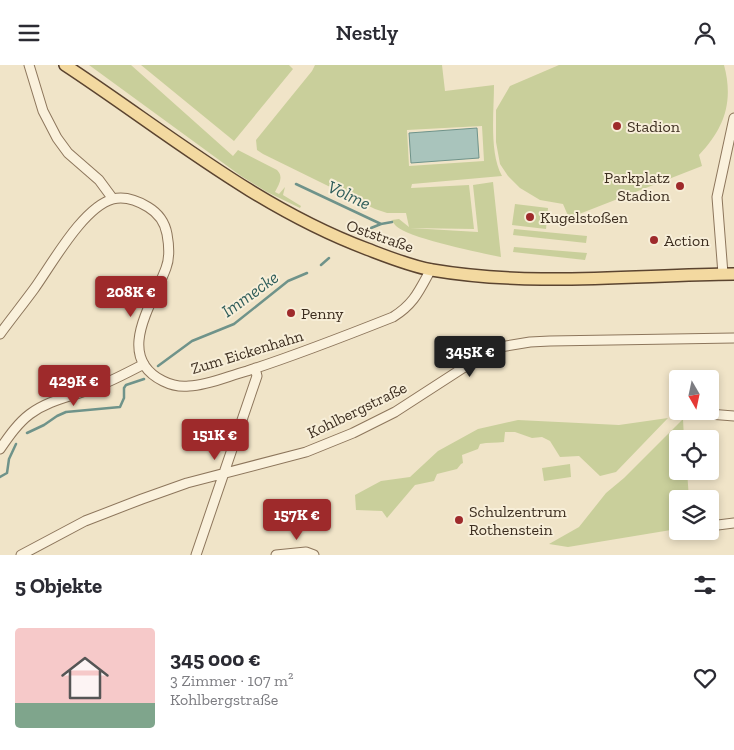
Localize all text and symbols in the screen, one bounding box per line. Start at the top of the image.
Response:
icon: menu [15,19,43,47]
text: Nestly [336,19,398,46]
icon: person [691,19,719,47]
place label: Stadion [627,117,681,136]
marker: Stadion [611,120,623,132]
place label: Parkplatz Stadion [604,168,671,205]
water label: Volme [324,175,374,215]
marker: Parkplatz Stadion [674,180,686,192]
place label: Kugelstoßen [540,208,629,227]
marker: Kugelstoßen [524,211,536,223]
street label: Oststraße [344,216,416,256]
place label: Action [664,231,710,250]
marker: Action [648,234,660,246]
water label: Immecke [217,266,283,322]
pin: 208K € [90,275,172,318]
text: 208K € [106,282,156,301]
place label: Penny [301,304,344,323]
marker: Penny [285,307,297,319]
street label: Zum Eickenhahn [189,326,306,378]
pin: 345K € [429,335,511,378]
text: 345K € [445,342,495,361]
pin: 429K € [33,365,115,407]
north arrow [669,370,719,420]
map controls [669,370,719,540]
text: 429K € [49,371,99,390]
street label: Kohlbergstraße [304,378,410,442]
pin: 151K € [174,419,256,461]
text: 151K € [193,425,237,444]
button: locate [669,430,719,480]
button: layers [669,490,719,540]
pin: 157K € [256,499,338,541]
place label: Schulzentrum Rothenstein [469,502,567,539]
text: 157K € [274,505,320,524]
marker: Schulzentrum Rothenstein [453,514,465,526]
icon: filters [691,571,719,599]
text: 5 Objekte [15,573,102,598]
text: 345 000 € [170,646,261,671]
icon: home [55,648,115,708]
icon: heart [691,664,719,692]
text: 3 Zimmer · 107 m² [170,671,293,690]
text: Kohlbergstraße [170,690,278,709]

